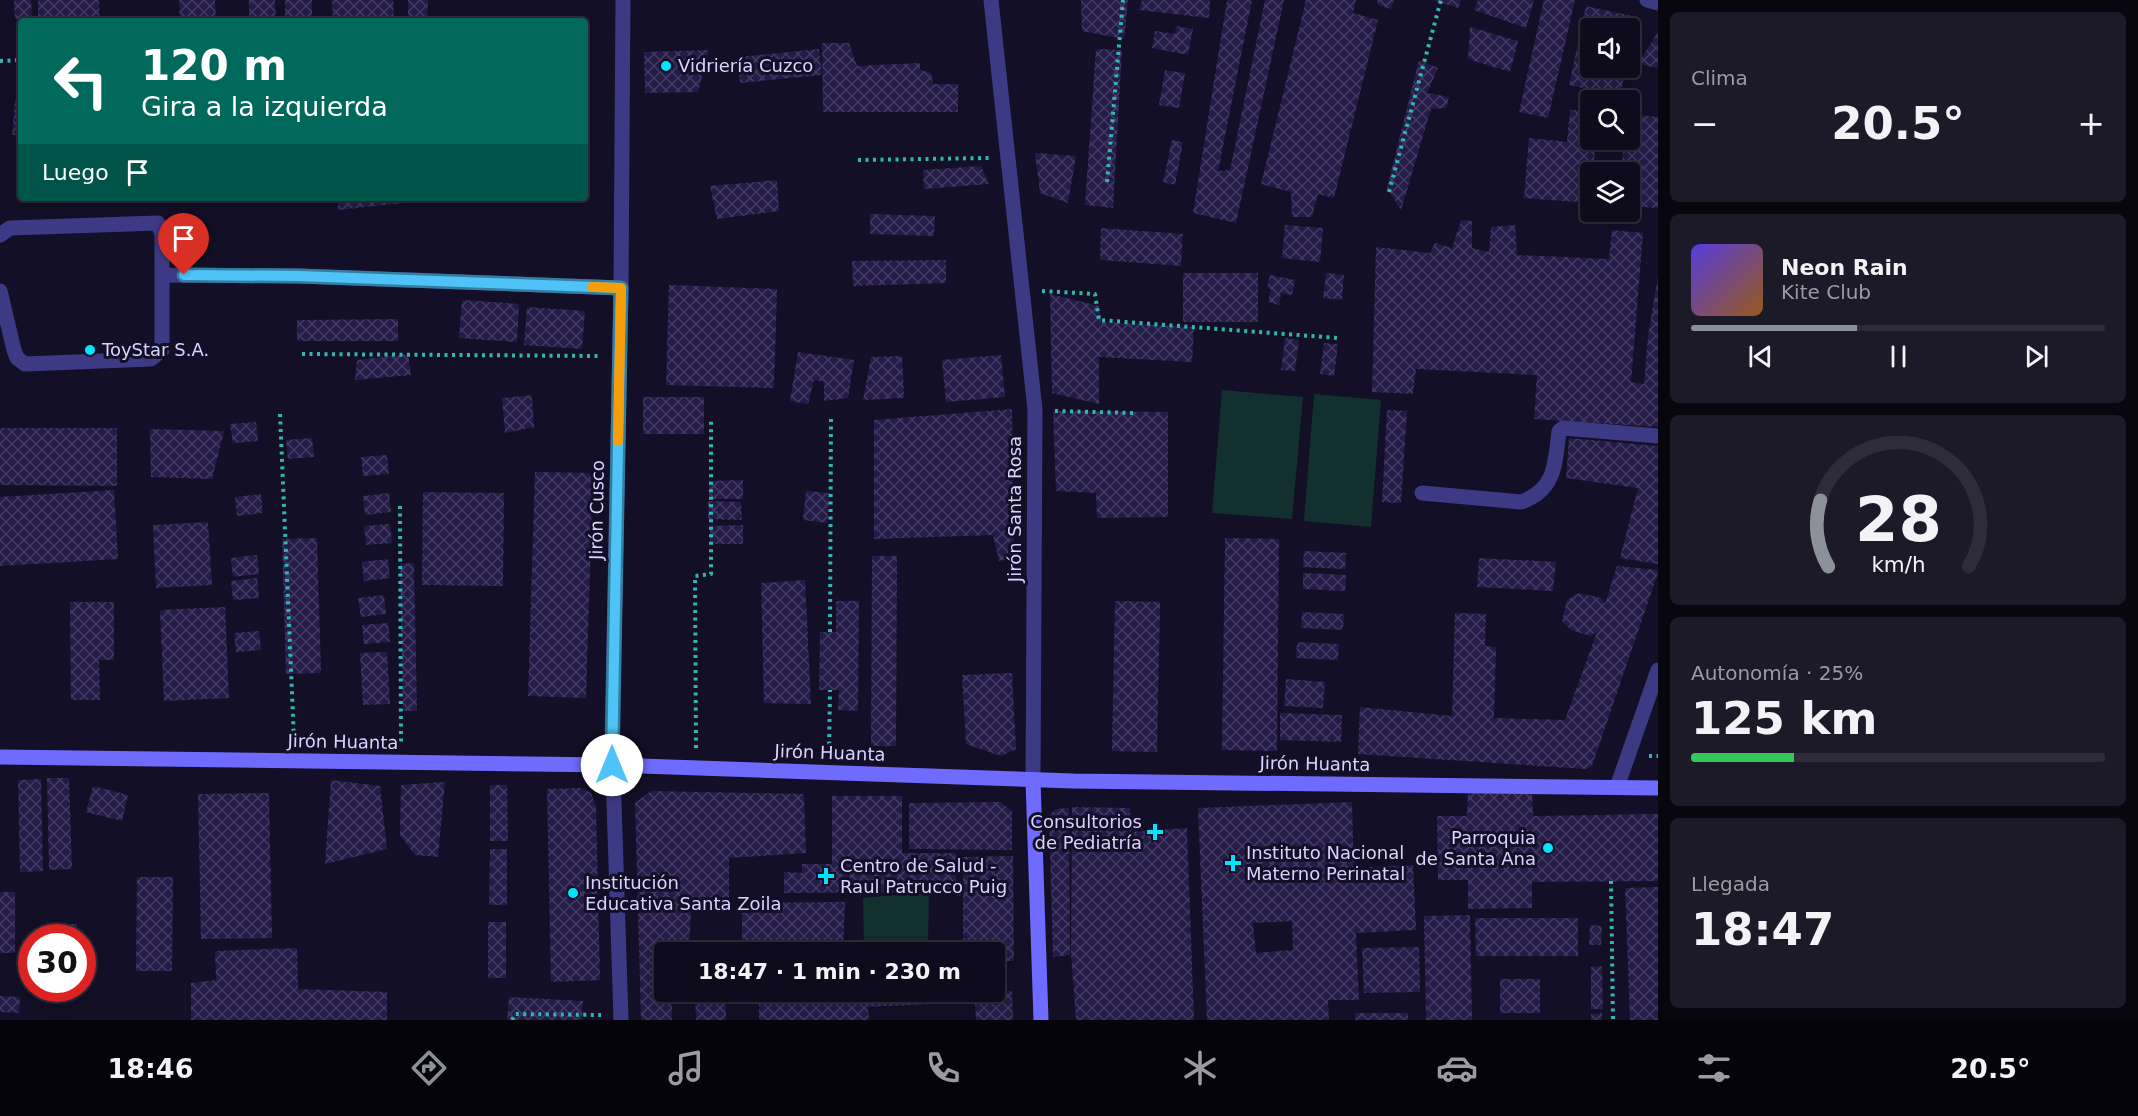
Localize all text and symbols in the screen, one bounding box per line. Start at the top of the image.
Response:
map controls [1580,18,1640,222]
button: sound [1580,18,1640,78]
text: 120 m [141,41,287,90]
icon: left [42,42,120,120]
place label: Vidriería Cuzco [678,55,813,76]
marker: Vidriería Cuzco [659,59,673,73]
text: Clima [1691,66,1748,90]
button: search [1580,90,1640,150]
text: Gira a la izquierda [141,91,388,122]
text: 20.5° [1831,97,1965,150]
text: − [1691,104,1719,143]
text: + [2077,104,2105,143]
icon: arrive [121,156,154,189]
text: Luego [42,160,109,185]
button: layers [1580,162,1640,222]
pin [158,213,209,275]
icon: arrive [167,222,200,255]
text: Neon Rain [1781,255,1908,280]
text: Kite Club [1781,280,1871,304]
place label: ToyStar S.A. [101,339,209,360]
icon: previous [1744,340,1777,373]
icon: pause [1882,340,1915,373]
icon: next [2020,340,2053,373]
marker: ToyStar S.A. [83,343,97,357]
street label: Jirón Santa Rosa [1004,436,1025,583]
street label: Jirón Cusco [585,460,608,561]
text: 28 [1855,483,1941,556]
text: km/h [1871,552,1925,577]
text: Autonomía · 25% [1691,661,1863,685]
text: 125 km [1691,692,1877,745]
street label: Jirón Huanta [286,730,399,753]
position arrow [580,733,644,797]
street label: Jirón Huanta [773,740,886,765]
street label: Jirón Huanta [1258,752,1371,775]
place label: Consultorios de Pediatría [1030,811,1142,853]
marker: Consultorios de Pediatría [1146,823,1164,841]
place label: Parroquia de Santa Ana [1415,827,1536,869]
marker: Parroquia de Santa Ana [1541,841,1555,855]
place label: Instituto Nacional Materno Perinatal [1246,842,1405,884]
marker: Instituto Nacional Materno Perinatal [1224,854,1242,872]
place label: Centro de Salud - Raul Patrucco Puig [840,855,1007,897]
marker: Centro de Salud - Raul Patrucco Puig [817,867,835,885]
place label: Institución Educativa Santa Zoila [585,872,782,914]
text: Llegada [1691,872,1770,896]
marker: Institución Educativa Santa Zoila [566,886,580,900]
text: 18:47 [1691,903,1834,956]
speed limit sign: 30 [18,924,96,1002]
text: 18:47 · 1 min · 230 m [698,959,961,984]
icon: directions [408,1047,450,1089]
icon: music [665,1047,707,1089]
icon: phone [922,1047,964,1089]
icon: climate [1179,1047,1221,1089]
icon: car [1436,1047,1478,1089]
icon: filters [1693,1047,1735,1089]
text: 18:46 [107,1053,193,1084]
text: 20.5° [1950,1053,2030,1084]

